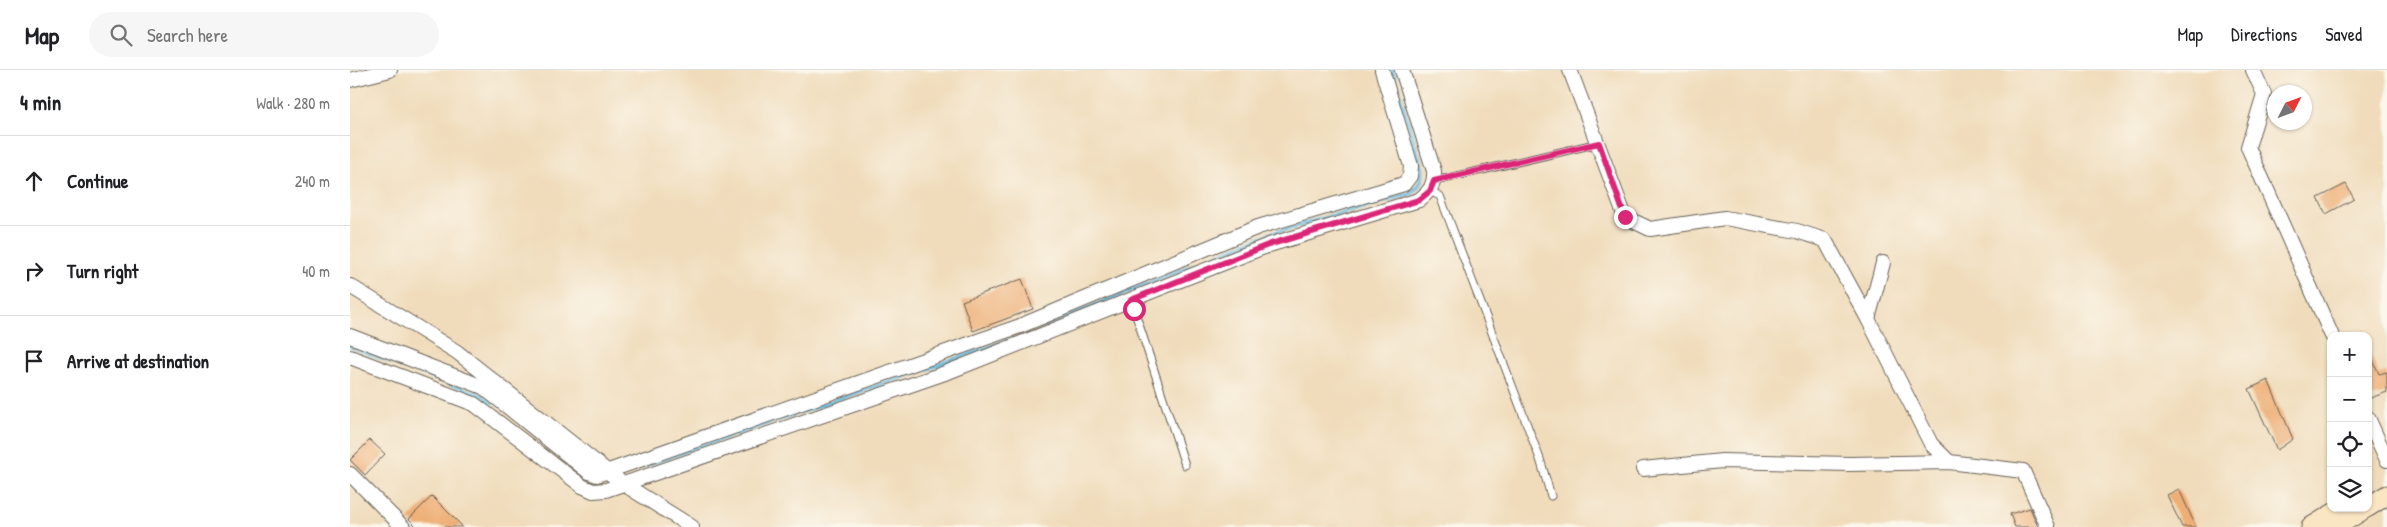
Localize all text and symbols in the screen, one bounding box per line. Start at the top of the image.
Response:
search box [89,12,439,57]
text: Map [25,19,59,51]
icon: search [107,21,135,49]
text: Search here [147,22,228,48]
text: Map [2178,22,2203,47]
text: Directions [2231,22,2297,47]
text: Saved [2325,22,2362,47]
north arrow [2267,85,2312,130]
text: 4 min [20,88,61,117]
text: Walk · 280 m [256,92,330,114]
icon: ahead [20,167,48,195]
text: Continue [67,168,128,194]
text: 240 m [295,170,330,192]
route end [1614,206,1637,229]
icon: right [20,257,48,285]
text: Turn right [67,258,138,284]
text: 40 m [302,260,330,282]
route start [1123,298,1146,321]
map controls [2327,332,2372,512]
button: + [2327,332,2372,377]
icon: arrive [20,347,48,375]
text: Arrive at destination [67,348,209,374]
button: − [2327,377,2372,422]
button: locate [2327,422,2372,467]
button: layers [2327,467,2372,512]

